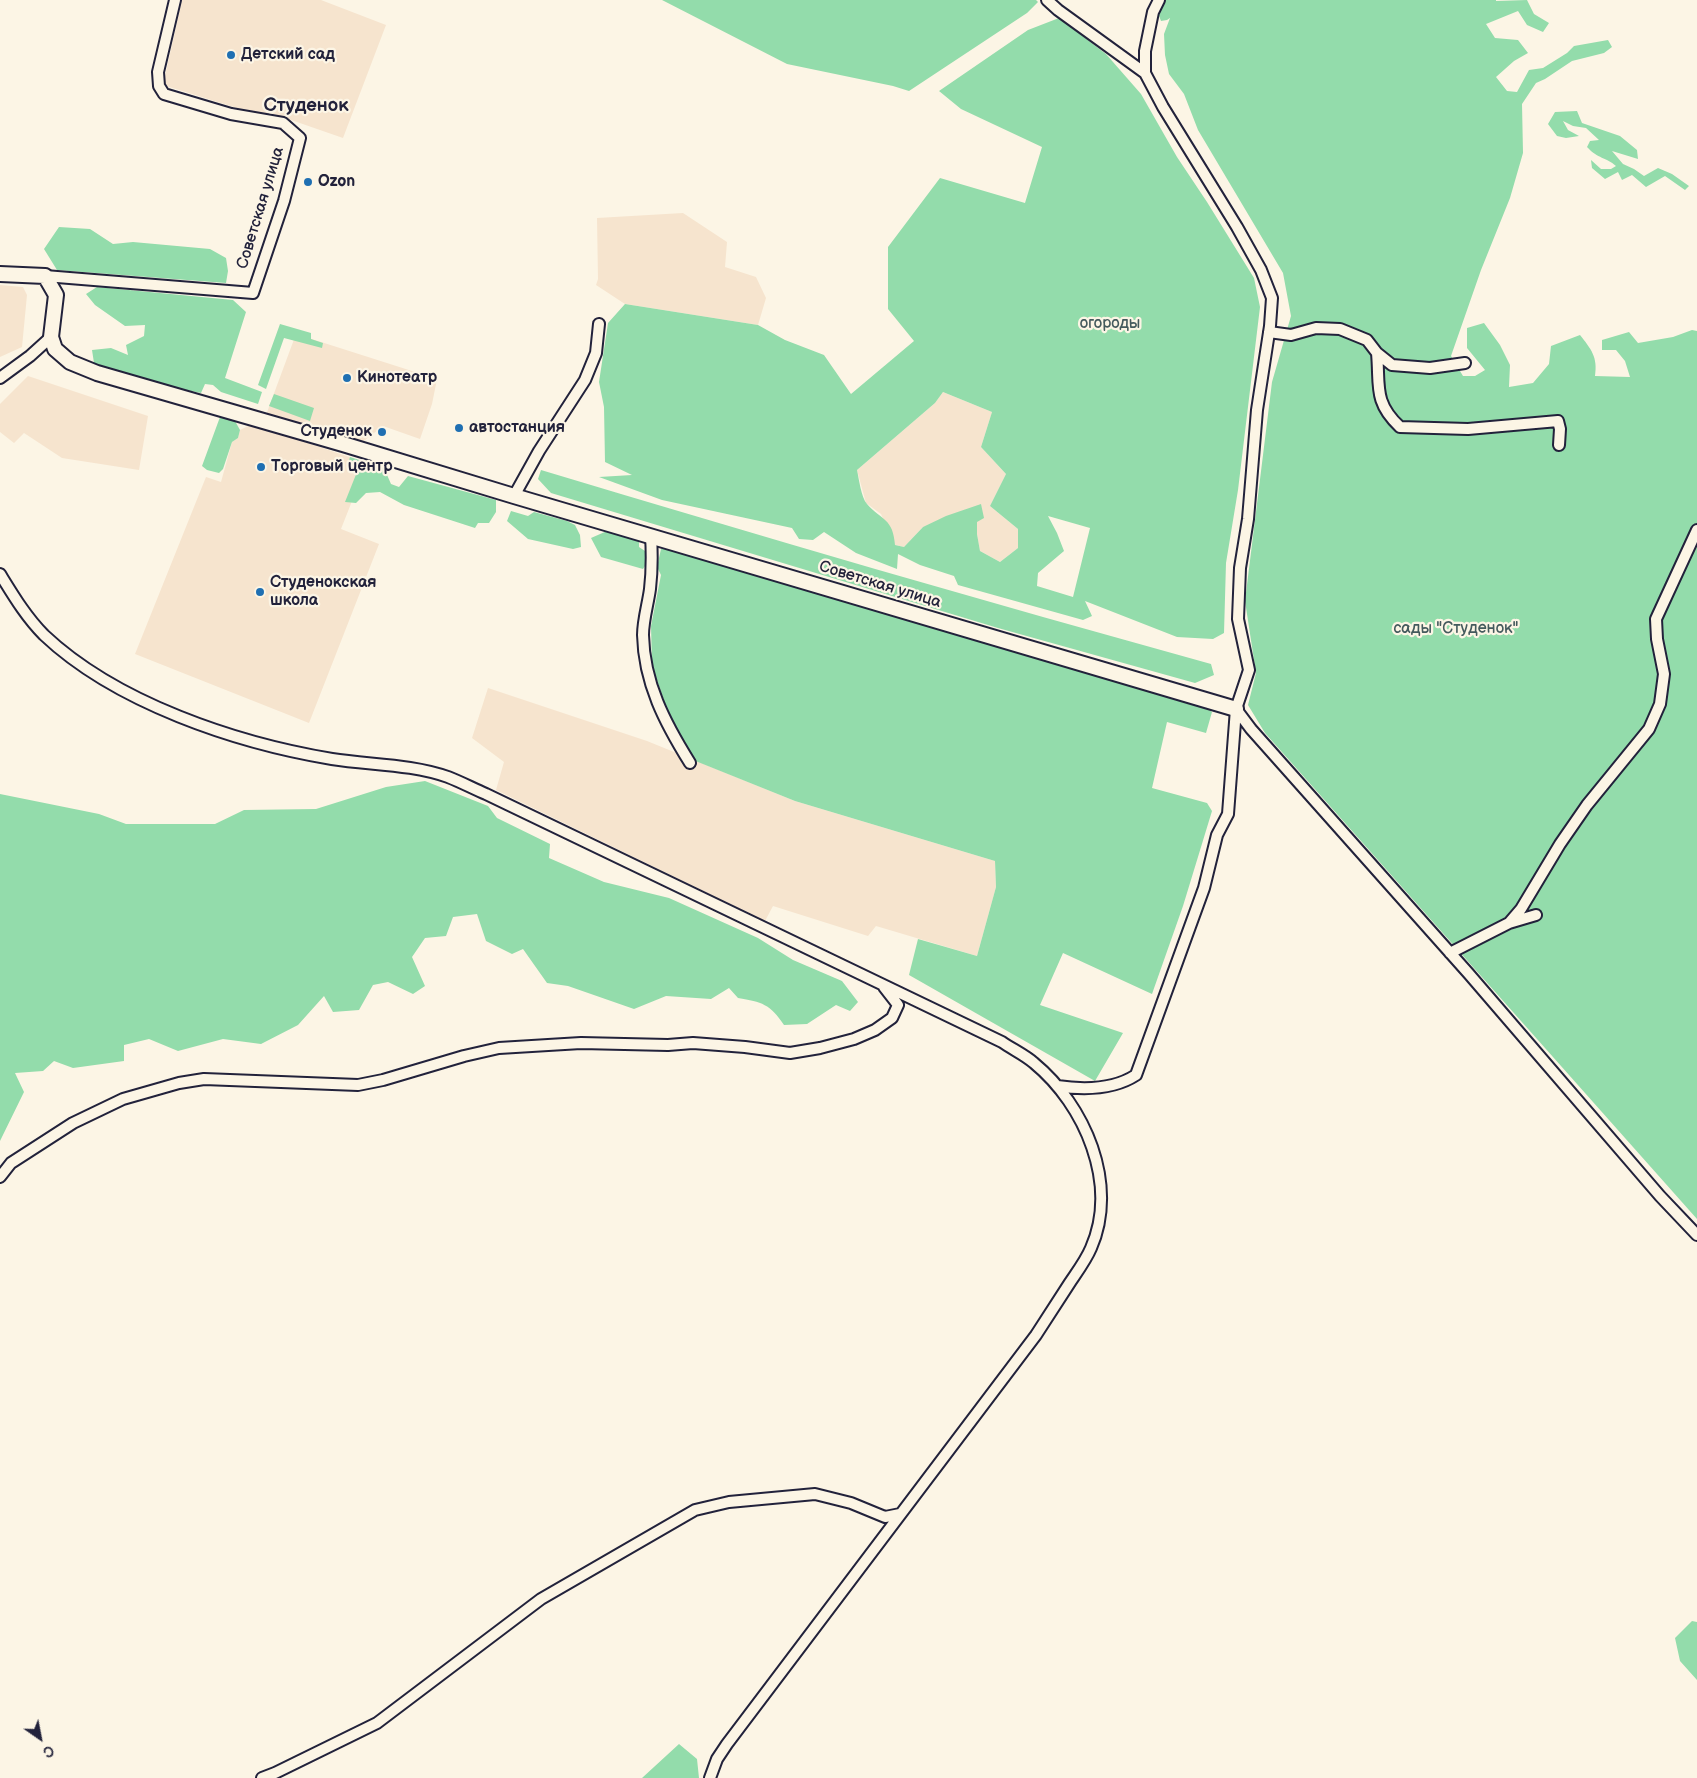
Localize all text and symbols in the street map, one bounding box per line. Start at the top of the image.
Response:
place label: Детский сад [241,45,335,65]
marker: Детский сад [225,49,237,61]
district label: Студенок [264,95,348,117]
street label: Советская улица [233,145,289,271]
place label: Ozon [318,172,355,192]
marker: Ozon [302,176,314,188]
park label: огороды [1080,314,1140,334]
place label: Кинотеатр [357,368,437,388]
marker: Кинотеатр [341,372,353,384]
place label: автостанция [469,418,565,438]
place label: Студенок [300,422,372,442]
marker: автостанция [453,422,465,434]
marker: Студенок [376,426,388,438]
place label: Торговый центр [271,457,393,477]
marker: Торговый центр [255,461,267,473]
street label: Советская улица [817,557,943,613]
place label: Студенокская школа [270,573,376,611]
marker: Студенокская школа [254,586,266,598]
park label: сады "Студенок" [1393,619,1519,639]
north arrow [15,1713,65,1763]
text: С [40,1741,57,1761]

